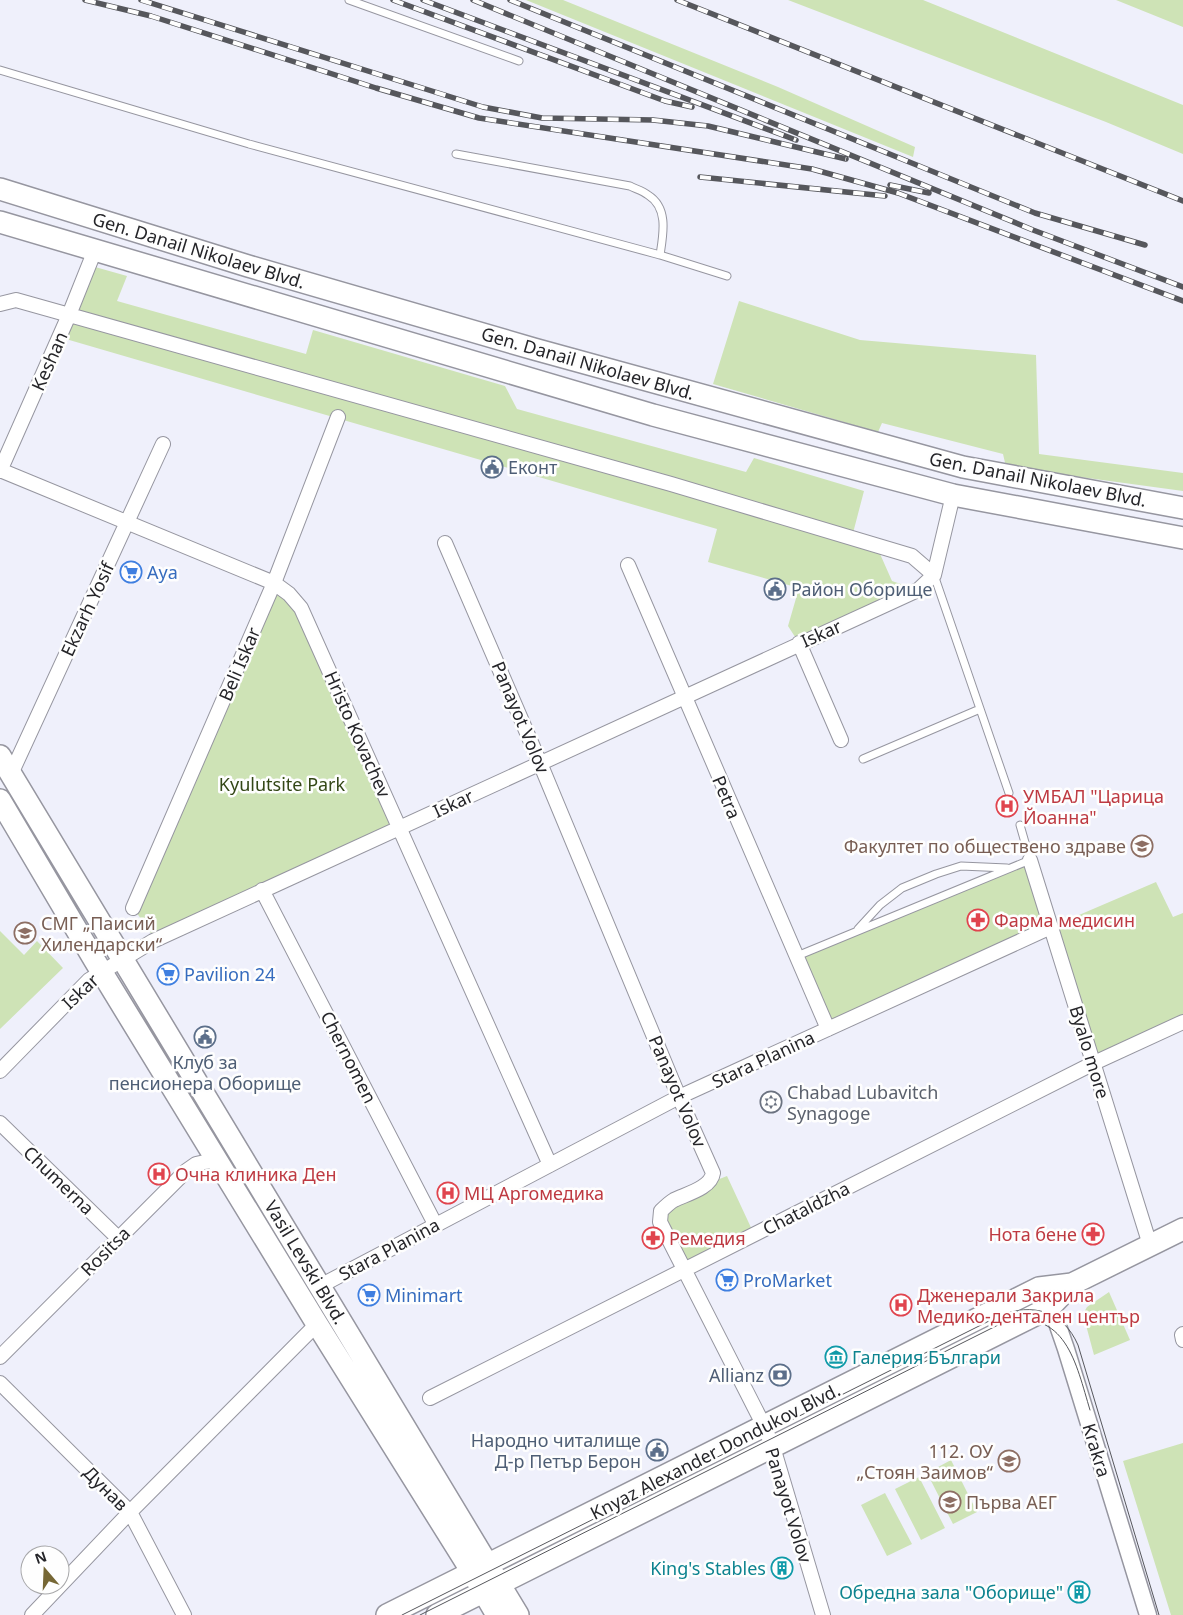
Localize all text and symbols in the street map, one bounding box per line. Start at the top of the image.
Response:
street label: Gen. Danail Nikolaev Blvd. [90,206,308,294]
street label: Gen. Danail Nikolaev Blvd. [479,321,697,405]
street label: Keshan [25,328,73,394]
street label: Gen. Danail Nikolaev Blvd. [927,446,1149,512]
public building icon: Еконт [480,455,504,479]
place label: Еконт [508,455,558,479]
street label: Ekzarh Yosif [55,557,120,660]
supermarket icon: Aya [119,560,143,584]
place label: Aya [147,560,178,584]
public building icon: Район Оборище [763,577,787,601]
place label: Район Оборище [791,577,932,601]
street label: Iskar [797,613,846,652]
street label: Beli Iskar [213,623,265,704]
street label: Panayot Volov [487,657,556,777]
street label: Hristo Kovachev [319,667,397,802]
park label: Kyulutsite Park [219,772,346,796]
street label: Petra [707,772,747,822]
street label: Iskar [429,783,478,823]
place label: УМБАЛ "Царица Йоанна" [1023,784,1164,829]
hospital icon: УМБАЛ "Царица Йоанна" [995,794,1019,818]
place label: Факултет по обществено здраве [844,834,1126,858]
school or university icon: Факултет по обществено здраве [1130,834,1154,858]
pharmacy icon: Фарма медисин [966,908,990,932]
place label: Фарма медисин [994,908,1135,932]
place label: СМГ „Паисий Хилендарски“ [41,911,163,956]
school or university icon: СМГ „Паисий Хилендарски“ [13,921,37,945]
supermarket icon: Pavilion 24 [156,962,180,986]
place label: Pavilion 24 [184,962,275,986]
street label: Iskar [57,968,104,1014]
street label: Byalo more [1064,1003,1116,1101]
street label: Chernomen [316,1007,382,1107]
public building icon: Клуб за пенсионера Оборище [193,1025,217,1049]
street label: Stara Planina [708,1025,818,1093]
street label: Panayot Volov [644,1031,713,1151]
place label: Клуб за пенсионера Оборище [109,1050,301,1095]
place label: Chabad Lubavitch Synagoge [787,1080,938,1125]
synagogue icon: Chabad Lubavitch Synagoge [759,1090,783,1114]
street label: Chumerna [19,1140,99,1220]
hospital icon: Очна клиника Ден [147,1162,171,1186]
place label: Очна клиника Ден [175,1162,337,1186]
street label: Chataldzha [758,1176,854,1240]
hospital icon: МЦ Аргомедика [436,1181,460,1205]
place label: МЦ Аргомедика [464,1181,604,1205]
street label: Vasil Levski Blvd. [260,1196,352,1328]
street label: Stara Planina [334,1212,444,1286]
street label: Rositsa [75,1221,135,1281]
place label: Нота бене [988,1222,1077,1246]
pharmacy icon: Нота бене [1081,1222,1105,1246]
pharmacy icon: Ремедия [641,1226,665,1250]
place label: Ремедия [669,1226,746,1250]
supermarket icon: ProMarket [715,1268,739,1292]
place label: ProMarket [743,1268,832,1292]
supermarket icon: Minimart [357,1283,381,1307]
place label: Minimart [385,1283,463,1307]
place label: Дженерали Закрила Медико-дентален център [917,1283,1140,1328]
hospital icon: Дженерали Закрила Медико-дентален център [889,1293,913,1317]
museum icon: Галерия Българи [824,1345,848,1369]
place label: Галерия Българи [852,1345,1001,1369]
place label: Allianz [709,1363,764,1387]
bank icon: Allianz [768,1363,792,1387]
street label: Knyaz Alexander Dondukov Blvd. [586,1377,844,1525]
street label: Krakra [1077,1420,1117,1480]
place label: Народно читалище Д-р Петър Берон [471,1428,641,1473]
public building icon: Народно читалище Д-р Петър Берон [645,1438,669,1462]
place label: 112. ОУ „Стоян Заимов“ [856,1439,994,1484]
street label: Panayot Volov [760,1445,818,1566]
school or university icon: 112. ОУ „Стоян Заимов“ [997,1449,1021,1473]
street label: Дунав [78,1460,134,1516]
school or university icon: Първа АЕГ [938,1490,962,1514]
place label: Първа АЕГ [966,1490,1057,1514]
north arrow [20,1545,70,1595]
text: N [32,1546,49,1568]
place label: King's Stables [650,1556,766,1580]
building icon: King's Stables [770,1556,794,1580]
place label: Обредна зала "Оборище" [839,1580,1063,1604]
building icon: Обредна зала "Оборище" [1067,1580,1091,1604]

